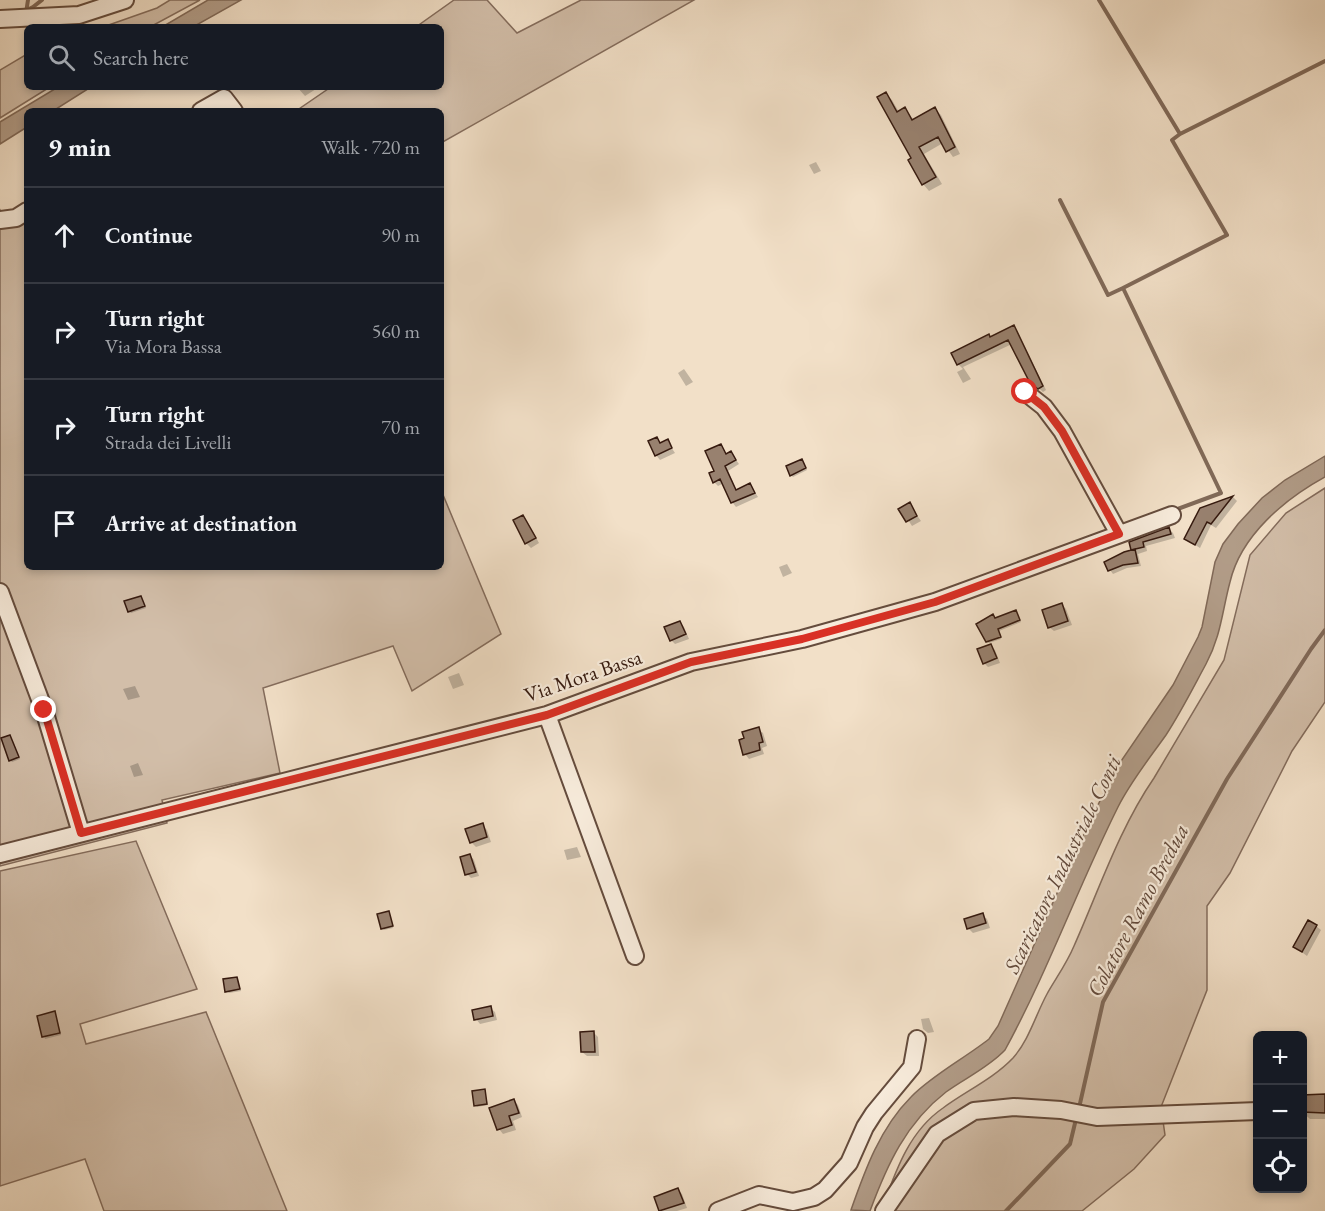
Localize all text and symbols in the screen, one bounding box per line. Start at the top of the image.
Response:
search box [24,24,444,90]
icon: search [45,41,78,74]
text: Search here [93,43,188,72]
text: 9 min [48,130,111,164]
text: Walk · 720 m [321,134,420,160]
icon: ahead [48,219,81,252]
text: Continue [105,221,192,250]
text: 90 m [381,222,420,248]
text: Turn right [105,304,204,333]
icon: right [48,315,81,348]
text: 560 m [372,318,420,344]
text: Via Mora Bassa [105,333,222,359]
route start [1011,378,1037,404]
text: Turn right [105,400,204,429]
icon: right [48,411,81,444]
text: 70 m [381,414,420,440]
text: Strada dei Livelli [105,429,231,455]
icon: arrive [48,507,81,540]
text: Arrive at destination [105,509,297,538]
street label: Via Mora Bassa [520,643,646,708]
route end [30,696,56,722]
water label: Scaricatore Industriale Conti [997,749,1129,979]
water label: Colatore Ramo Bredua [1080,819,1195,1001]
map controls [1253,1031,1307,1193]
button: + [1253,1031,1307,1085]
button: − [1253,1085,1307,1139]
button: locate [1253,1139,1307,1193]

